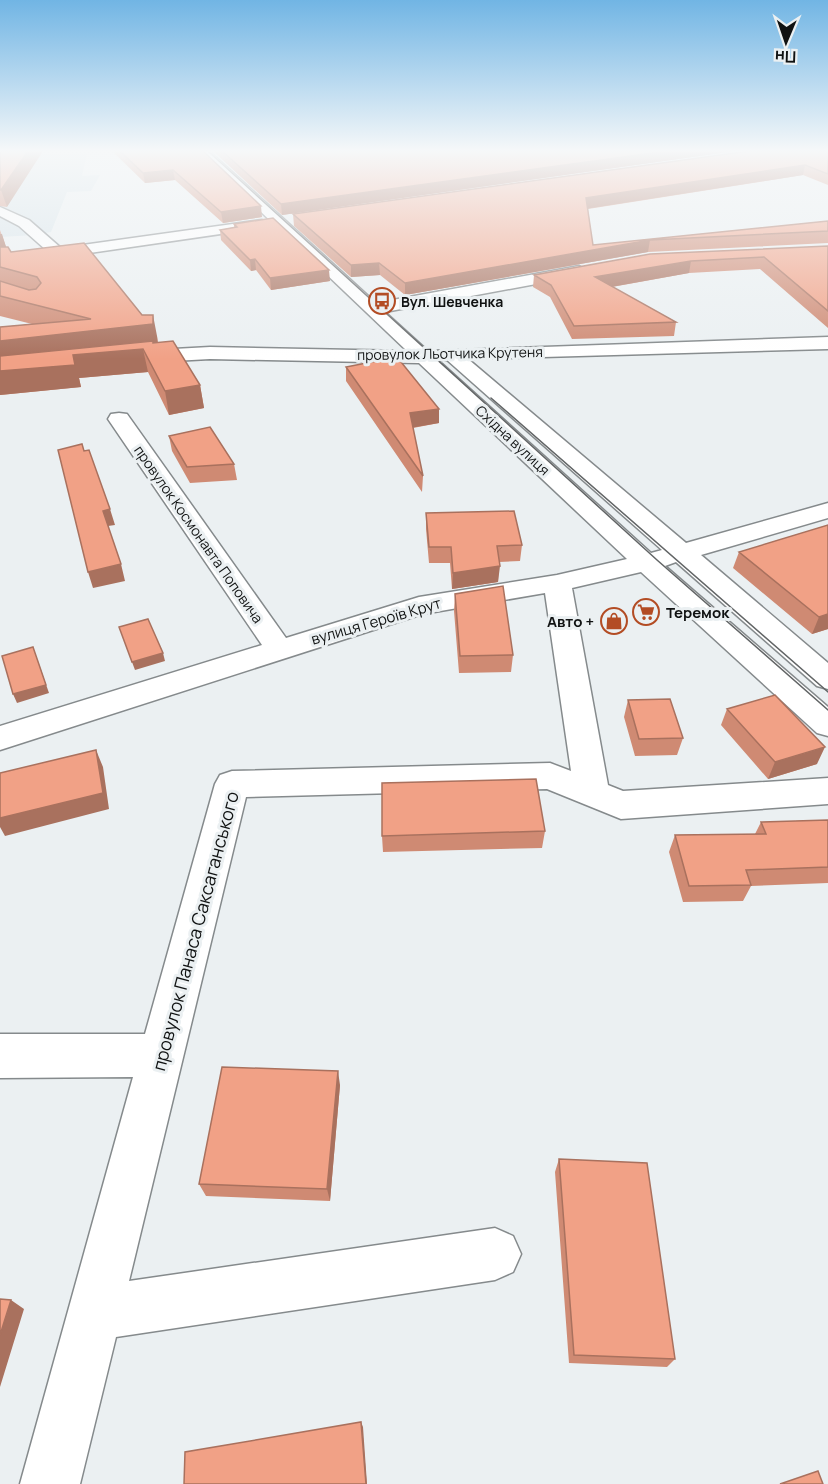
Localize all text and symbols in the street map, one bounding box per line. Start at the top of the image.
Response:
north arrow [756,12,816,72]
text: Пн [774,46,797,68]
bus stop icon: Вул. Шевченка [367,286,397,316]
place label: Вул. Шевченка [401,292,503,311]
street label: провулок Льотчика Крутеня [357,342,543,364]
street label: Східна вулиця [472,401,554,479]
street label: провулок Космонавта Поповича [130,441,268,627]
street label: вулиця Героїв Крут [309,592,444,650]
supermarket icon: Теремок [631,597,661,627]
place label: Теремок [666,602,730,623]
shop icon: Авто + [599,606,629,636]
place label: Авто + [547,611,594,632]
street label: провулок Панаса Саксаганського [146,789,244,1073]

